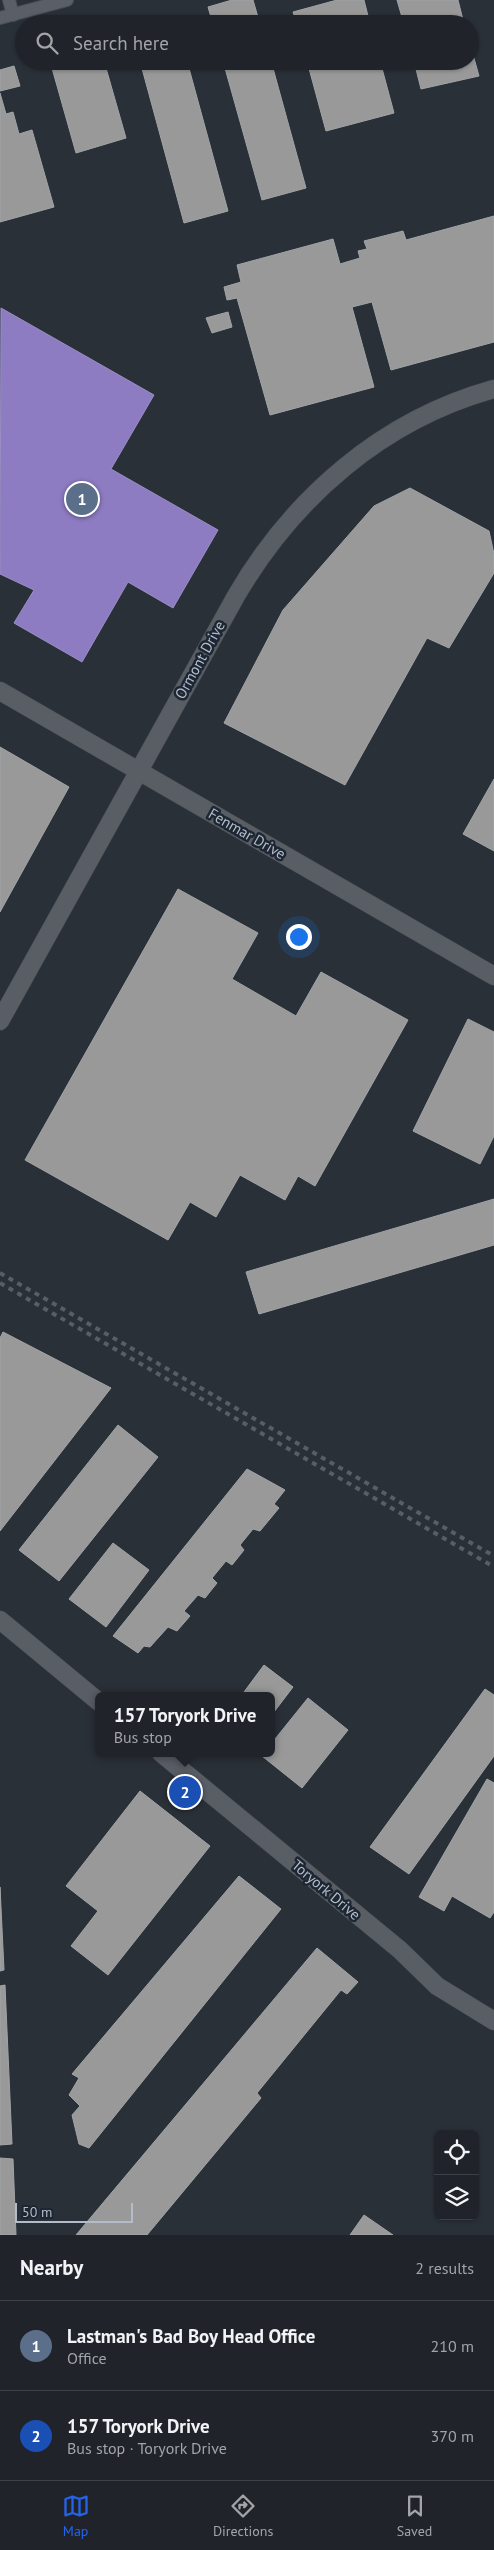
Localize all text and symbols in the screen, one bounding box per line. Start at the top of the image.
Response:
search box [15,15,479,70]
icon: search [33,29,61,57]
text: Search here [73,31,169,55]
pin: 1 [66,480,98,518]
street label: Ormont Drive [170,617,229,702]
street label: Fenmar Drive [205,804,289,863]
your location [286,924,312,950]
popup [95,1692,275,1757]
text: 157 Toryork Drive [114,1703,256,1727]
text: Bus stop [114,1727,172,1747]
pin: 2 [169,1773,201,1811]
street label: Toryork Drive [288,1855,365,1924]
map controls [434,2130,479,2220]
button: locate [434,2130,479,2175]
button: layers [434,2175,479,2220]
scale bar [15,2200,132,2223]
text: 50 m [22,2203,52,2221]
text: Nearby [20,2254,83,2281]
text: 2 results [415,2258,474,2278]
text: Lastman's Bad Boy Head Office [67,2324,315,2348]
text: 1 [31,2336,41,2356]
text: 210 m [431,2336,474,2356]
text: Office [67,2348,107,2368]
text: 157 Toryork Drive [67,2414,210,2438]
text: 2 [31,2426,41,2446]
text: 370 m [431,2426,474,2446]
text: Bus stop · Toryork Drive [67,2438,227,2458]
tab: Map [62,2492,90,2540]
tab: Directions [213,2492,273,2540]
tab: Saved [397,2492,432,2540]

